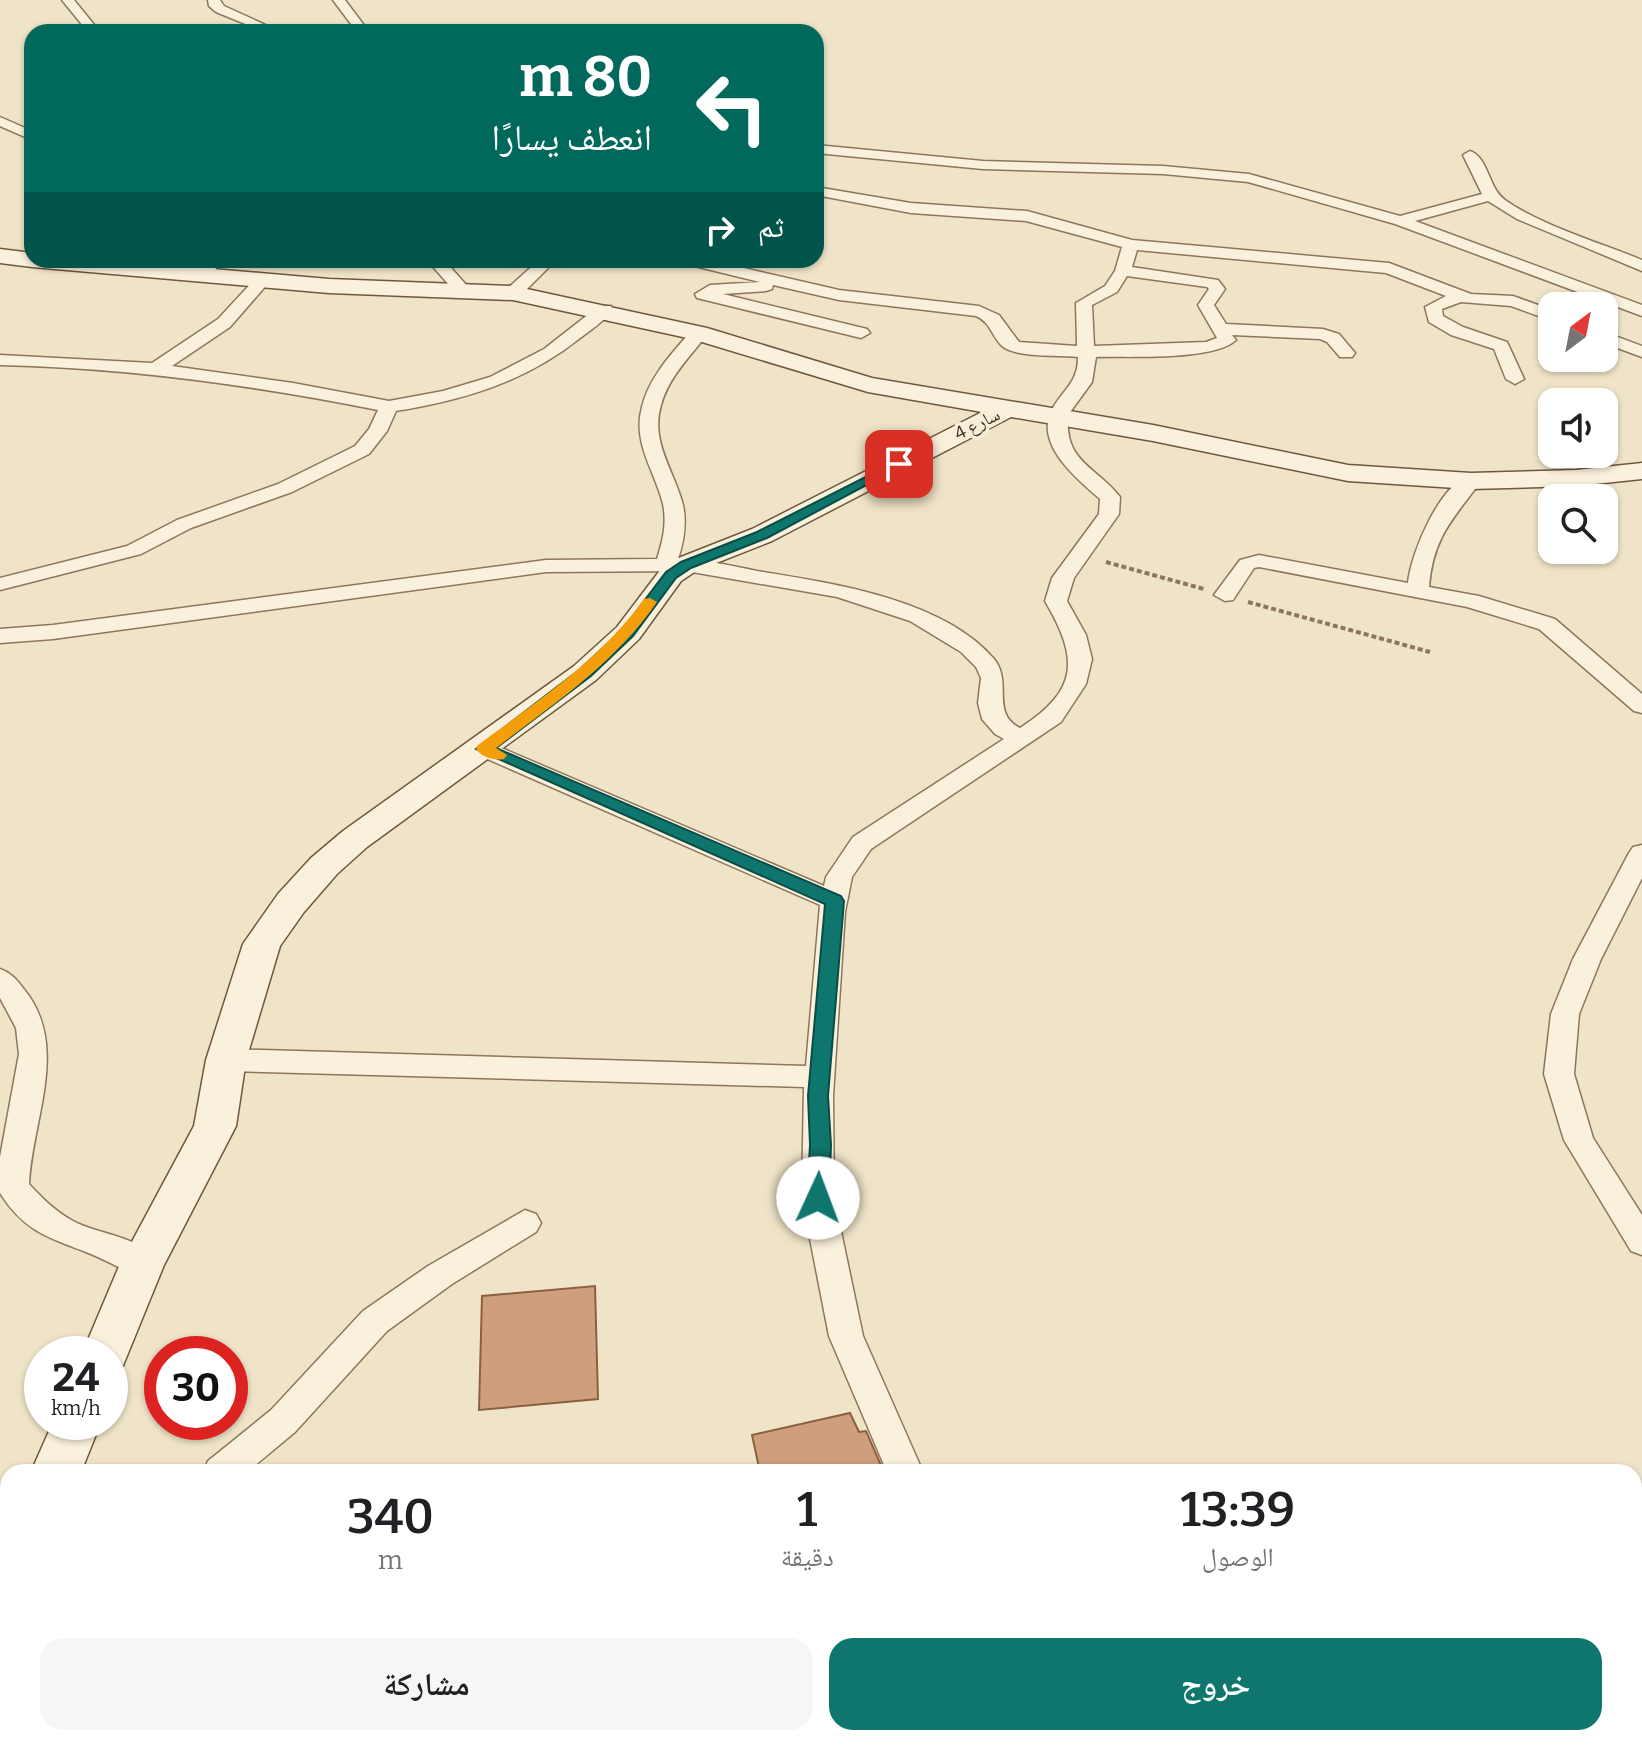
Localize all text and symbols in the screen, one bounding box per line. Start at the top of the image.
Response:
text: 80 m [519,44,652,111]
icon: left [680,56,784,160]
text: انعطف يسارًا [492,116,652,160]
icon: right [698,208,742,252]
text: ثم [758,209,784,245]
north arrow [1538,292,1618,372]
map controls [1538,292,1618,564]
button: sound [1538,388,1618,468]
street label: سارع 4 [950,403,1004,445]
pin [865,430,933,498]
icon: arrive [877,442,921,486]
button: search [1538,484,1618,564]
position arrow [776,1156,860,1240]
speed limit sign: 30 [144,1336,248,1440]
text: 24 [53,1354,99,1402]
text: km/h [51,1396,101,1420]
text: 1 [797,1481,817,1539]
text: 13:39 [1181,1481,1295,1539]
text: 340 [347,1488,434,1546]
text: دقيقة [781,1542,834,1573]
text: الوصول [1202,1542,1274,1573]
text: m [378,1545,403,1576]
button: مشاركة [40,1638,813,1730]
button: خروج [829,1638,1602,1730]

